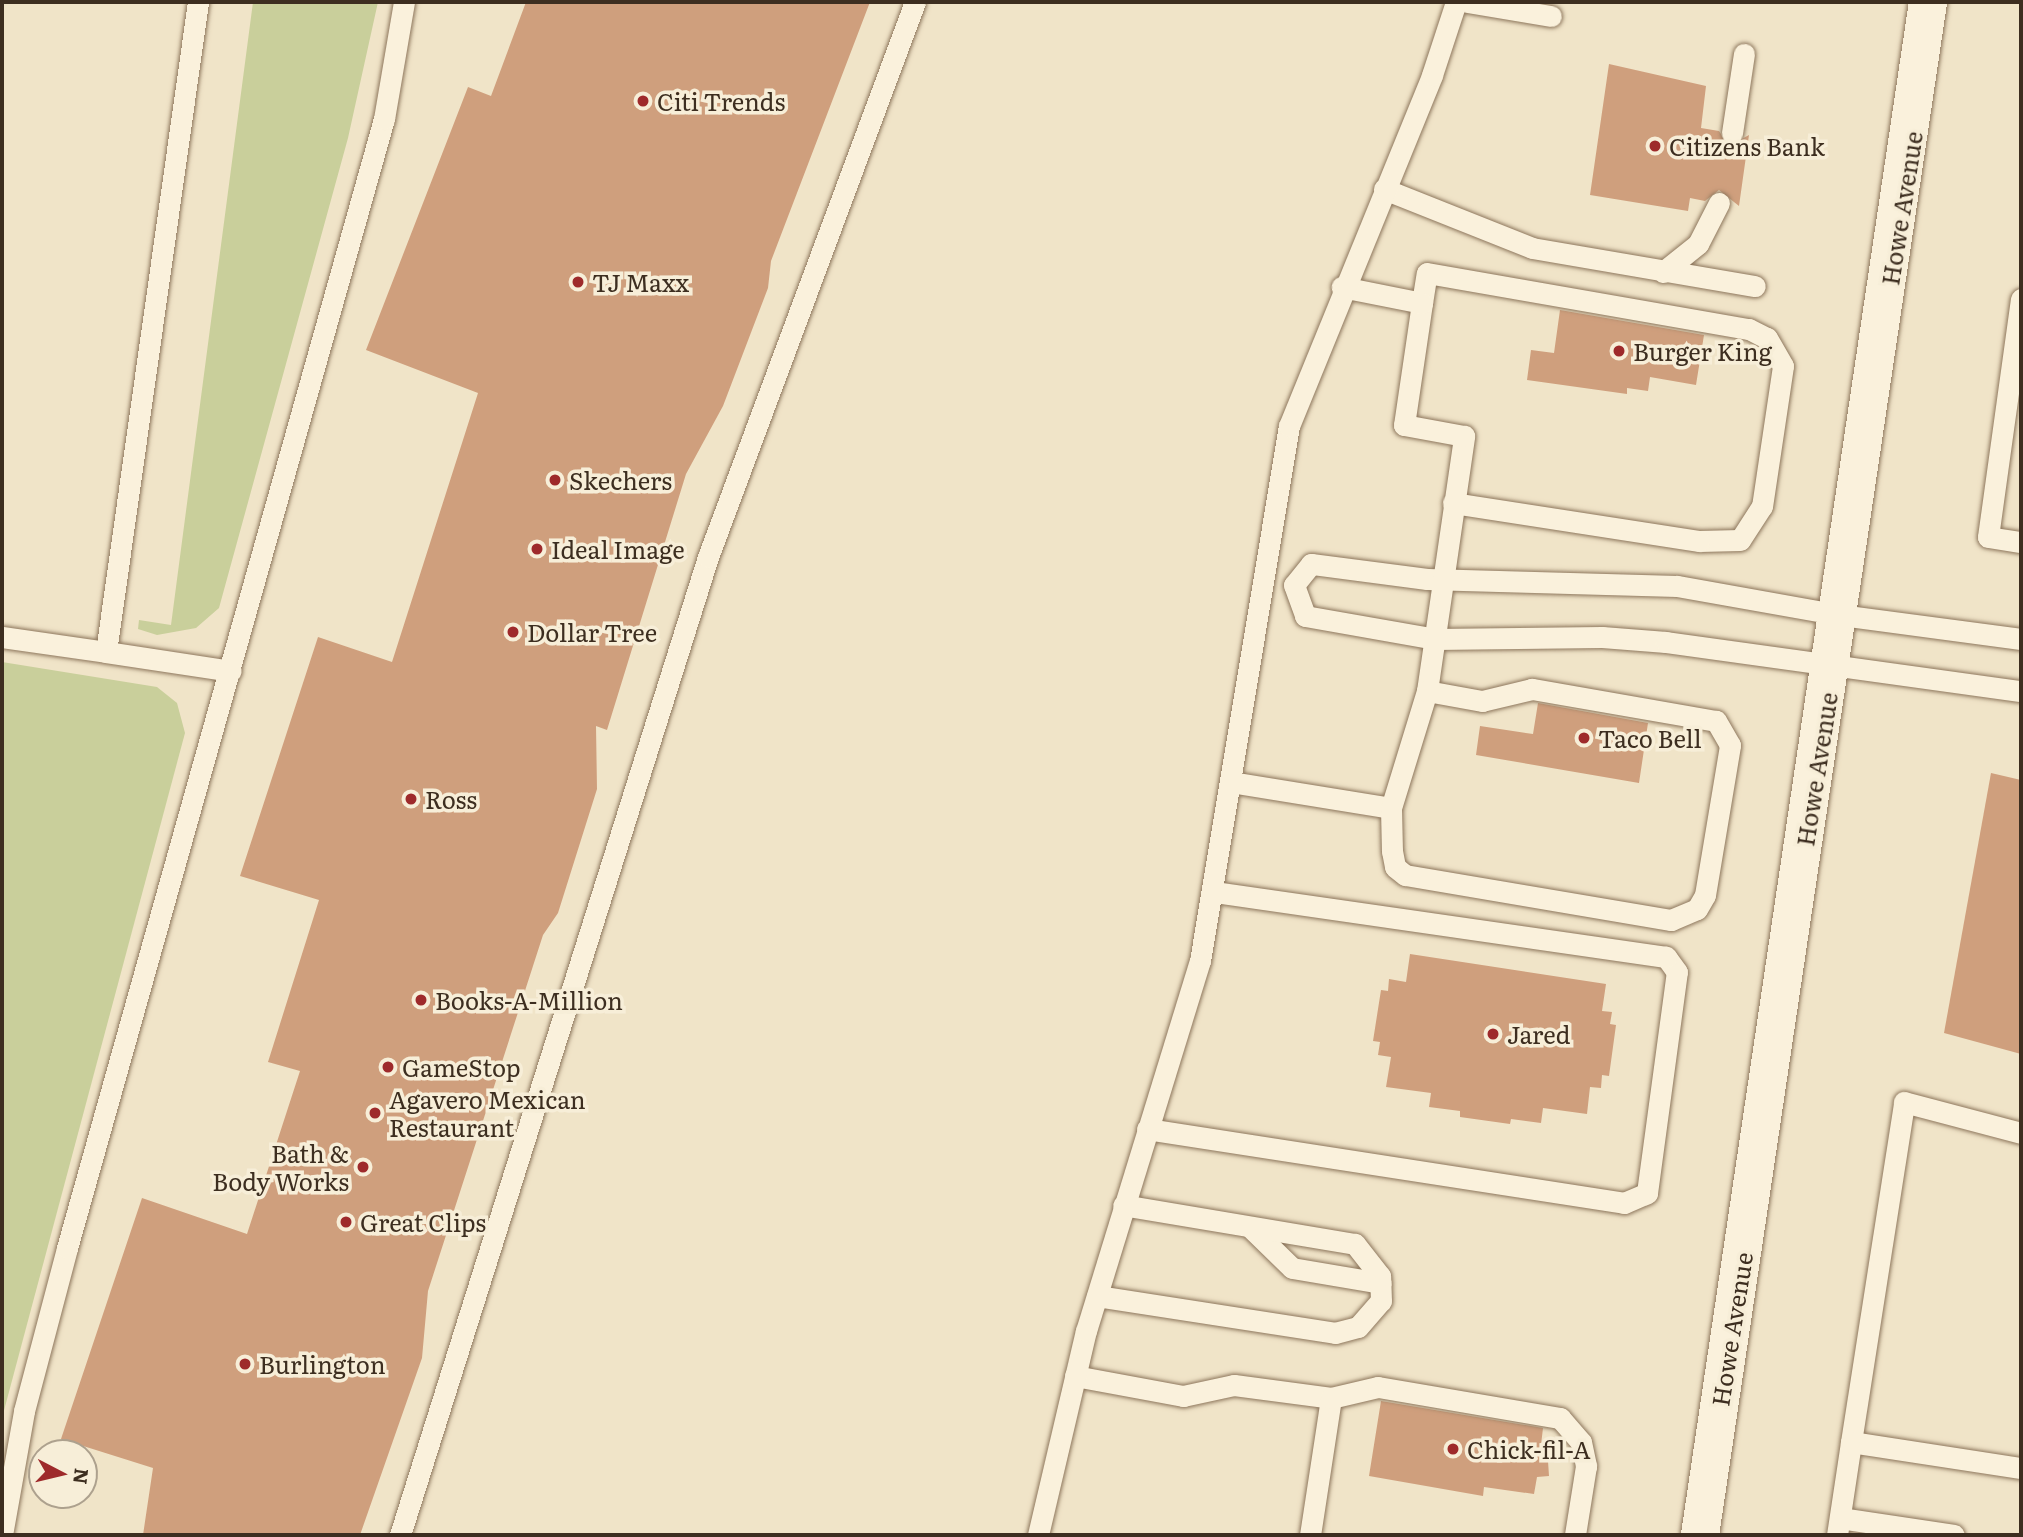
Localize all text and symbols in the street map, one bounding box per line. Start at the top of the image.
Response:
place label: Citi Trends [657,87,785,115]
marker: Citi Trends [635,93,651,109]
street label: Howe Avenue [1875,129,1927,287]
place label: Citizens Bank [1669,132,1825,160]
marker: Citizens Bank [1647,138,1663,154]
place label: TJ Maxx [592,268,689,296]
marker: TJ Maxx [570,274,586,290]
place label: Burger King [1633,337,1772,365]
marker: Burger King [1611,343,1627,359]
place label: Skechers [569,466,672,494]
marker: Skechers [547,472,563,488]
place label: Ideal Image [551,535,685,563]
marker: Ideal Image [529,541,545,557]
place label: Dollar Tree [527,618,657,646]
marker: Dollar Tree [505,624,521,640]
street label: Howe Avenue [1790,690,1842,848]
place label: Taco Bell [1598,724,1702,752]
marker: Taco Bell [1576,730,1592,746]
place label: Ross [425,785,477,813]
marker: Ross [403,791,419,807]
place label: Books-A-Million [435,986,623,1014]
marker: Books-A-Million [413,992,429,1008]
place label: Jared [1507,1020,1570,1048]
marker: Jared [1485,1026,1501,1042]
place label: GameStop [402,1053,521,1081]
marker: GameStop [380,1059,396,1075]
place label: Agavero Mexican Restaurant [389,1085,586,1141]
marker: Agavero Mexican Restaurant [367,1105,383,1121]
place label: Bath & Body Works [212,1139,349,1195]
marker: Bath & Body Works [355,1159,371,1175]
place label: Great Clips [360,1208,486,1236]
marker: Great Clips [338,1214,354,1230]
street label: Howe Avenue [1705,1250,1757,1408]
place label: Burlington [259,1350,386,1378]
marker: Burlington [237,1356,253,1372]
place label: Chick-fil-A [1467,1435,1591,1463]
north arrow [28,1439,98,1509]
marker: Chick-fil-A [1445,1441,1461,1457]
text: N [67,1467,97,1486]

